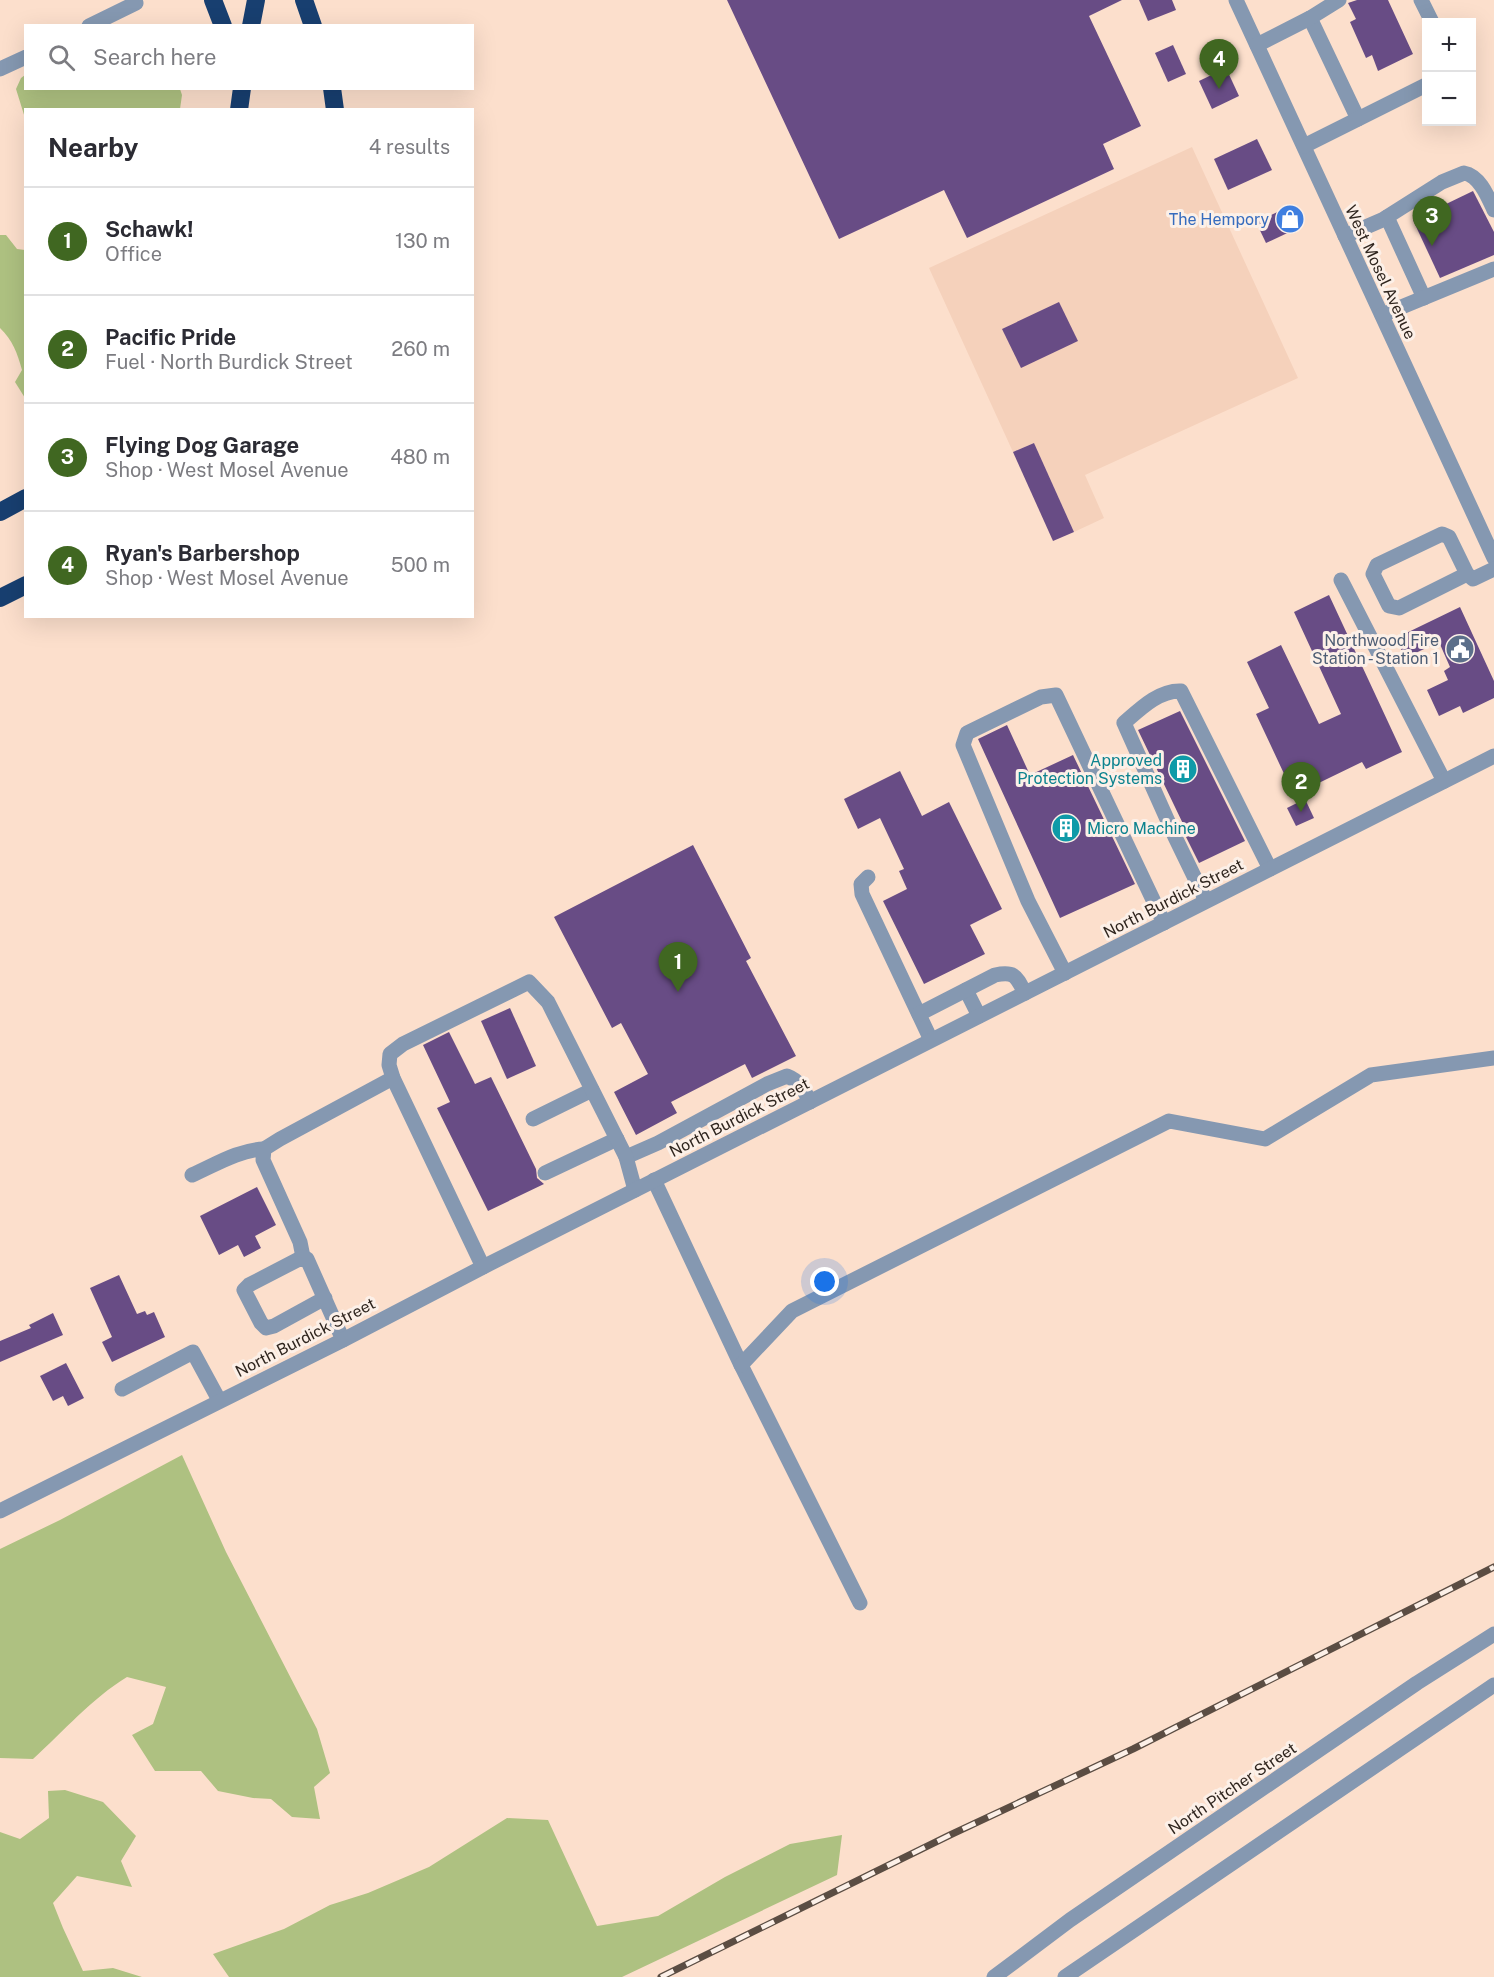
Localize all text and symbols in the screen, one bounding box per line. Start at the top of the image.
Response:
map controls [1422,18,1476,126]
button: + [1422,18,1476,72]
search box [24,24,474,90]
pin: 4 [1200,40,1238,89]
icon: search [45,41,78,74]
text: Search here [93,44,217,70]
button: − [1422,72,1476,126]
text: Nearby [48,132,138,163]
text: 4 results [369,135,450,159]
pin: 3 [1412,196,1452,246]
street label: West Mosel Avenue [1341,202,1420,342]
shop icon: The Hempory [1274,203,1306,235]
place label: The Hempory [1169,210,1269,229]
text: Schawk! [105,216,193,242]
text: 1 [63,229,72,253]
text: 130 m [395,229,450,253]
text: Office [105,242,162,266]
text: Pacific Pride [105,324,236,350]
text: 2 [61,337,74,361]
text: 260 m [391,337,450,361]
text: Fuel · North Burdick Street [105,350,353,374]
text: Flying Dog Garage [105,432,299,458]
text: 3 [61,445,74,469]
text: 480 m [390,445,450,469]
text: Shop · West Mosel Avenue [105,458,349,482]
text: Ryan's Barbershop [105,540,300,566]
text: 4 [61,553,74,577]
text: 500 m [391,553,450,577]
text: Shop · West Mosel Avenue [105,566,349,590]
place label: Northwood Fire Station - Station 1 [1312,631,1439,668]
public building icon: Northwood Fire Station - Station 1 [1444,633,1476,665]
place label: Approved Protection Systems [1017,751,1162,788]
building icon: Approved Protection Systems [1167,753,1199,785]
pin: 2 [1282,762,1320,812]
building icon: Micro Machine [1050,812,1082,844]
place label: Micro Machine [1087,819,1196,838]
street label: North Burdick Street [1100,855,1246,942]
pin: 1 [658,942,698,992]
street label: North Burdick Street [666,1074,812,1161]
your location [810,1267,839,1296]
street label: North Burdick Street [232,1294,378,1381]
street label: North Pitcher Street [1165,1739,1300,1838]

